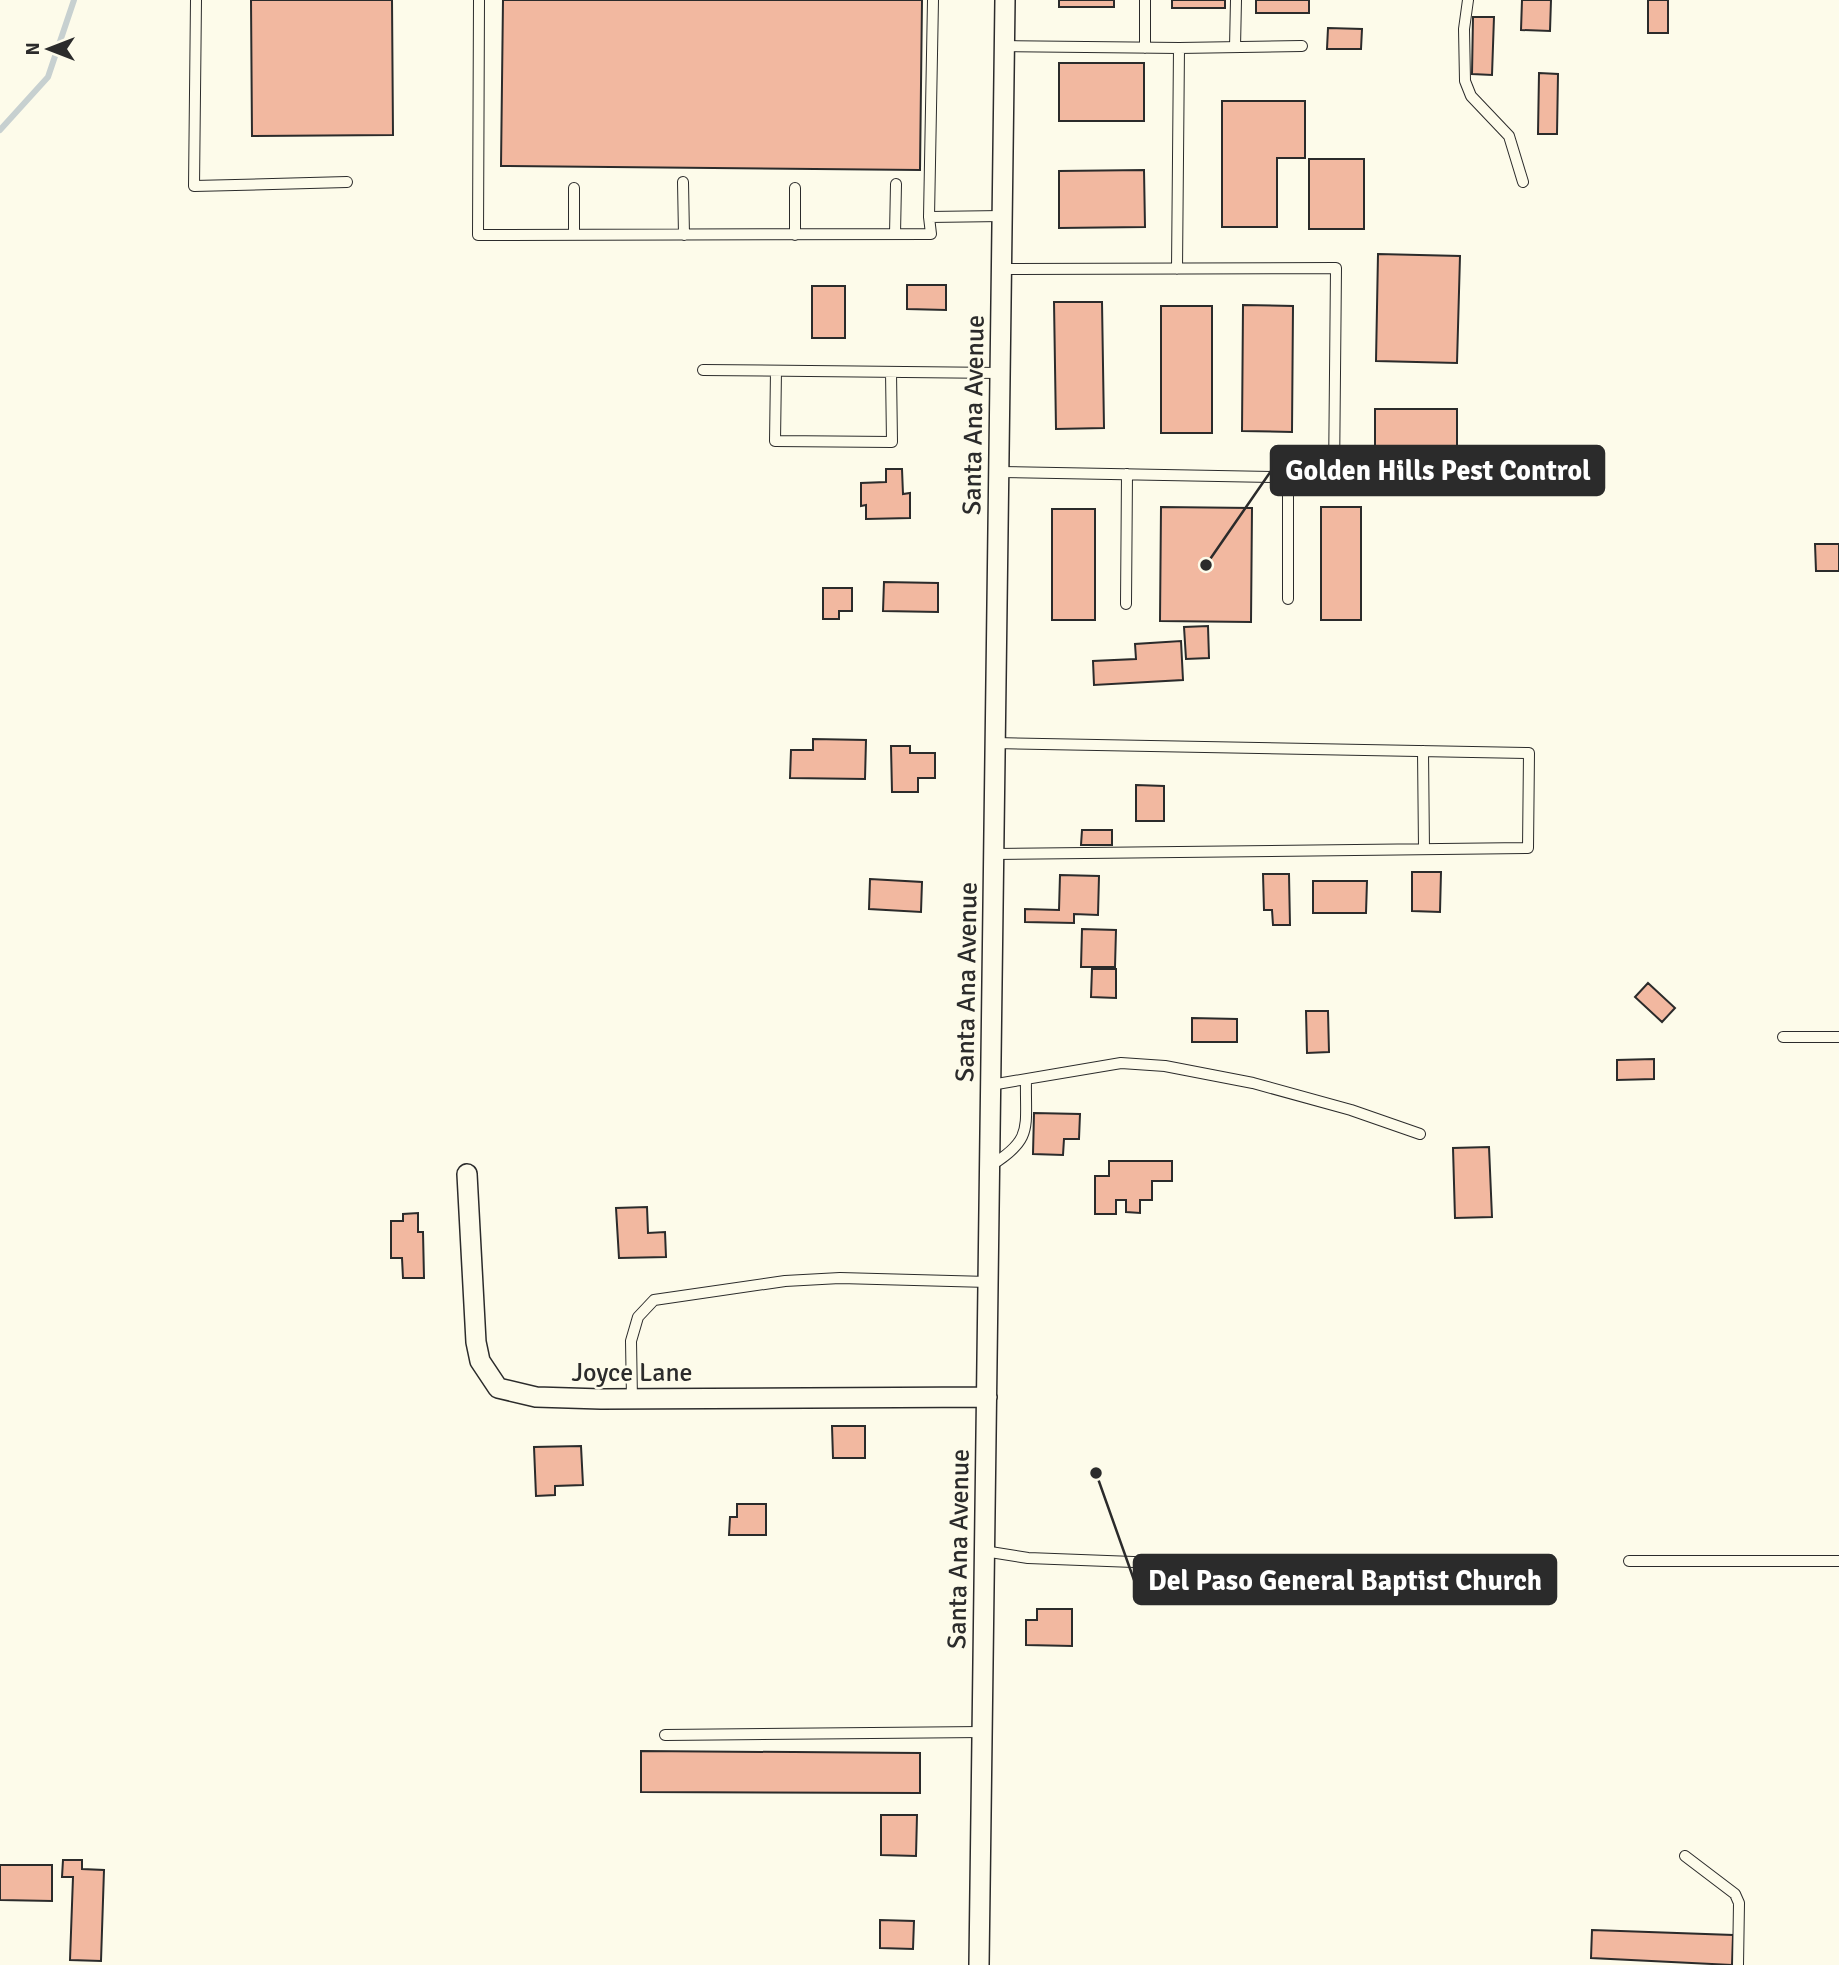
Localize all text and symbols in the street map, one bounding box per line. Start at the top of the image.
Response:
north arrow [14,14,84,84]
text: N [21,42,45,56]
street label: Santa Ana Avenue [956,315,992,515]
callout: Golden Hills Pest Control [1271,446,1604,495]
text: Golden Hills Pest Control [1285,454,1591,488]
street label: Santa Ana Avenue [949,882,985,1082]
street label: Joyce Lane [571,1357,693,1389]
street label: Santa Ana Avenue [941,1449,977,1649]
callout: Del Paso General Baptist Church [1134,1555,1556,1604]
text: Del Paso General Baptist Church [1148,1564,1542,1598]

